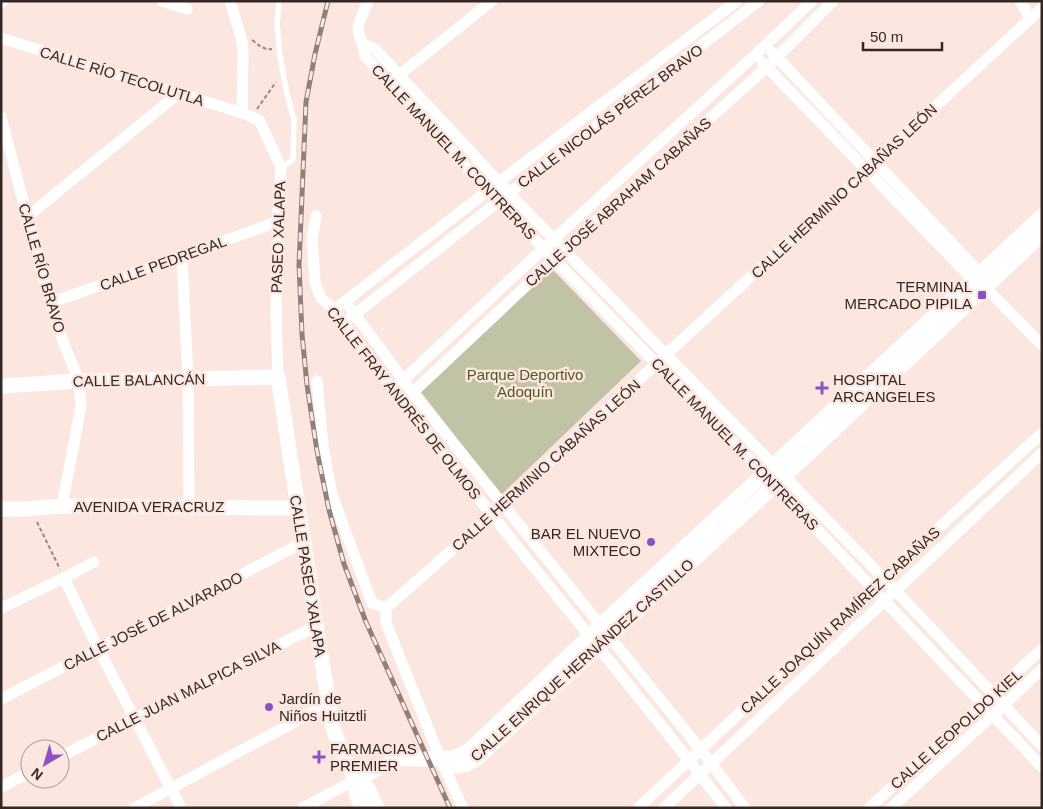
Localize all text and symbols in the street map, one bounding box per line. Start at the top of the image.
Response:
scale bar [863,20,942,52]
text: 50 m [870,28,903,45]
street label: CALLE NICOLÁS PÉREZ BRAVO [514,41,706,191]
street label: CALLE RÍO TECOLUTLA [38,43,206,109]
street label: CALLE MANUEL M. CONTRERAS [368,61,540,243]
street label: CALLE HERMINIO CABAÑAS LEÓN [748,100,940,282]
street label: CALLE JOSÉ ABRAHAM CABAÑAS [522,114,714,290]
street label: PASEO XALAPA [268,181,288,293]
street label: CALLE RÍO BRAVO [15,201,69,335]
street label: CALLE PEDREGAL [97,232,229,294]
place label: TERMINAL MERCADO PIPILA [844,278,972,312]
marker: TERMINAL MERCADO PIPILA [976,289,988,301]
street label: CALLE FRAY ANDRÉS DE OLMOS [324,303,484,503]
street label: CALLE MANUEL M. CONTRERAS [648,354,822,534]
park label: Parque Deportivo Adoquín [467,366,583,400]
street label: CALLE BALANCÁN [73,370,205,390]
place label: HOSPITAL ARCANGELES [833,371,936,405]
street label: CALLE HERMINIO CABAÑAS LEÓN [448,376,644,554]
marker: HOSPITAL ARCANGELES [815,381,829,395]
street label: CALLE PASEO XALAPA [287,494,329,658]
street label: AVENIDA VERACRUZ [74,498,224,515]
street label: CALLE JOAQUÍN RAMÍREZ CABAÑAS [737,523,943,717]
place label: BAR EL NUEVO MIXTECO [531,525,641,559]
marker: BAR EL NUEVO MIXTECO [645,536,657,548]
street label: CALLE ENRIQUE HERNÁNDEZ CASTILLO [467,555,697,765]
street label: CALLE JOSÉ DE ALVARADO [61,568,245,674]
street label: CALLE JUAN MALPICA SILVA [93,637,283,745]
street label: CALLE LEOPOLDO KIEL [887,665,1025,793]
place label: Jardín de Niños Huitztli [279,690,367,724]
marker: Jardín de Niños Huitztli [263,701,275,713]
north arrow [20,739,70,789]
place label: FARMACIAS PREMIER [330,740,417,774]
marker: FARMACIAS PREMIER [312,750,326,764]
text: N [28,765,46,784]

